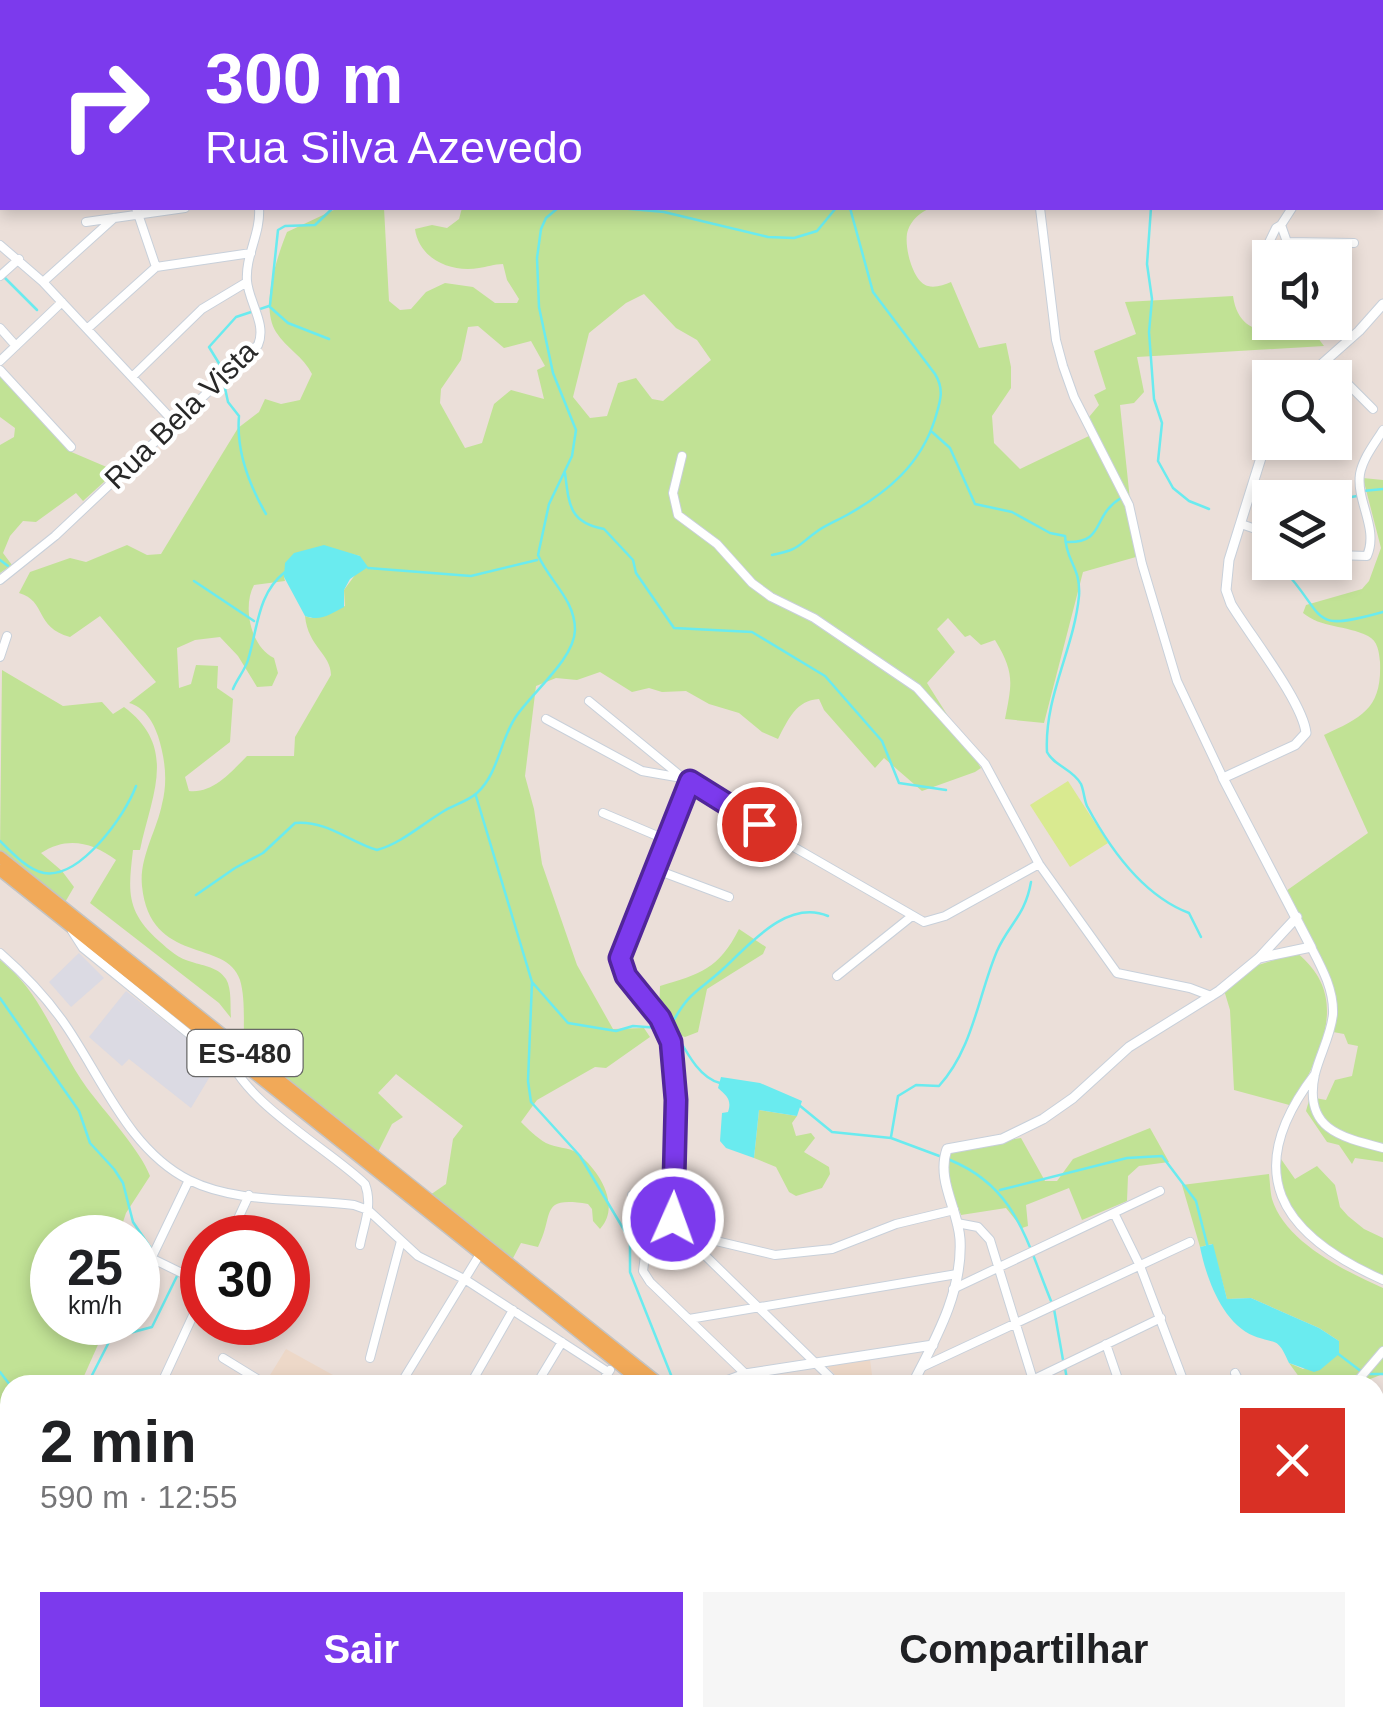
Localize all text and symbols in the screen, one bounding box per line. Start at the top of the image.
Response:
icon: right [40,40,170,170]
text: 300 m [205,40,403,118]
text: Rua Silva Azevedo [205,122,583,173]
map controls [1252,240,1352,580]
button: sound [1252,240,1352,340]
street label: Rua Bela Vista [98,334,264,495]
button: search [1252,360,1352,460]
button: layers [1252,480,1352,580]
pin [717,782,802,867]
icon: arrive [732,797,787,852]
road number: ES-480 [188,1030,302,1076]
position arrow [621,1167,725,1271]
speed limit sign: 30 [180,1215,310,1345]
text: 25 [67,1240,123,1296]
text: km/h [68,1291,122,1319]
text: 2 min [40,1408,197,1475]
button: close [1240,1408,1345,1513]
text: 590 m · 12:55 [40,1479,237,1515]
button: Sair [40,1592,683,1707]
button: Compartilhar [703,1592,1345,1707]

